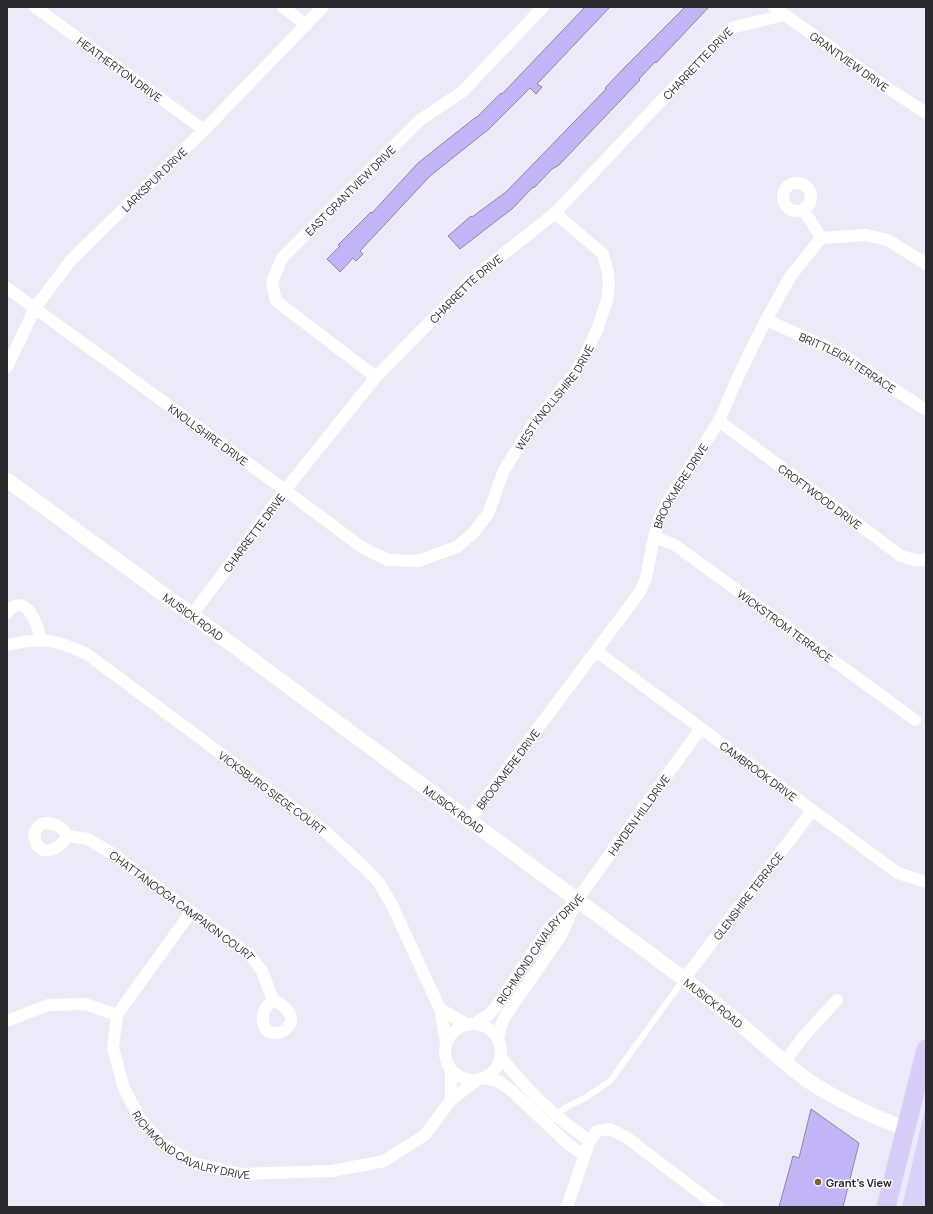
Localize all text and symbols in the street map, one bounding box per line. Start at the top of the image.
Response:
street label: CHARRETTE DRIVE [659,24,735,102]
street label: GRANTVIEW DRIVE [807,28,892,94]
street label: HEATHERTON DRIVE [74,33,165,105]
street label: EAST GRANTVIEW DRIVE [301,142,398,239]
street label: LARKSPUR DRIVE [118,144,190,215]
street label: CHARRETTE DRIVE [426,251,505,326]
street label: BRITTLEIGH TERRACE [797,328,899,396]
street label: WEST KNOLLSHIRE DRIVE [511,342,597,453]
street label: KNOLLSHIRE DRIVE [165,400,251,468]
street label: BROOKMERE DRIVE [649,440,711,530]
street label: CROFTWOOD DRIVE [775,460,865,532]
street label: CHARRETTE DRIVE [219,490,288,575]
street label: WICKSTROM TERRACE [735,586,836,665]
street label: MUSICK ROAD [160,589,227,643]
street label: BROOKMERE DRIVE [472,726,542,812]
street label: CAMBROOK DRIVE [717,737,800,804]
street label: VICKSBURG SIEGE COURT [216,747,330,837]
street label: HAYDEN HILL DRIVE [604,771,673,858]
street label: MUSICK ROAD [421,782,487,836]
street label: CHATTANOOGA CAMPAIGN COURT [107,847,259,963]
street label: GLENSHIRE TERRACE [709,848,786,943]
street label: RICHMOND CAVALRY DRIVE [492,890,587,1007]
street label: MUSICK ROAD [681,974,746,1031]
street label: RICHMOND CAVALRY DRIVE [129,1108,250,1182]
place label: Grant's View [826,1175,892,1190]
marker: Grant's View [813,1177,823,1187]

